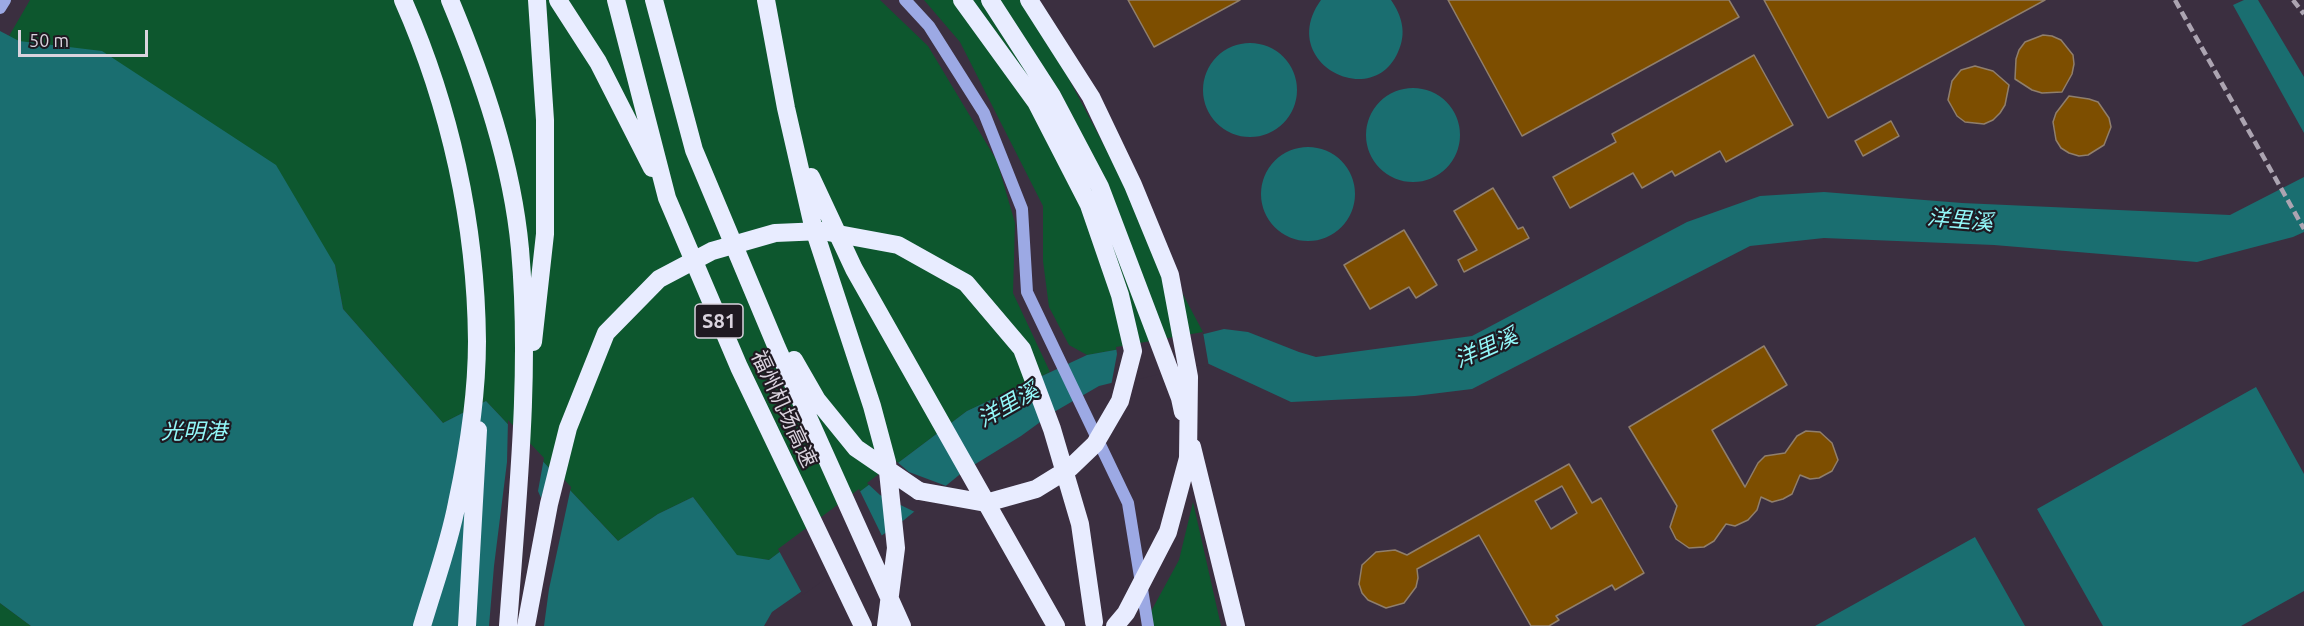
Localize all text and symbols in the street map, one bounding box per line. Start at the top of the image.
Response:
scale bar [21,18,152,56]
text: 50 m [29,30,69,50]
water label: 洋里溪 [1926,204,1994,236]
road number: S81 [695,304,743,338]
water label: 洋里溪 [1450,323,1522,373]
street label: 福州机场高速 [746,347,822,471]
water label: 洋里溪 [973,377,1043,433]
water label: 光明港 [161,419,227,445]

